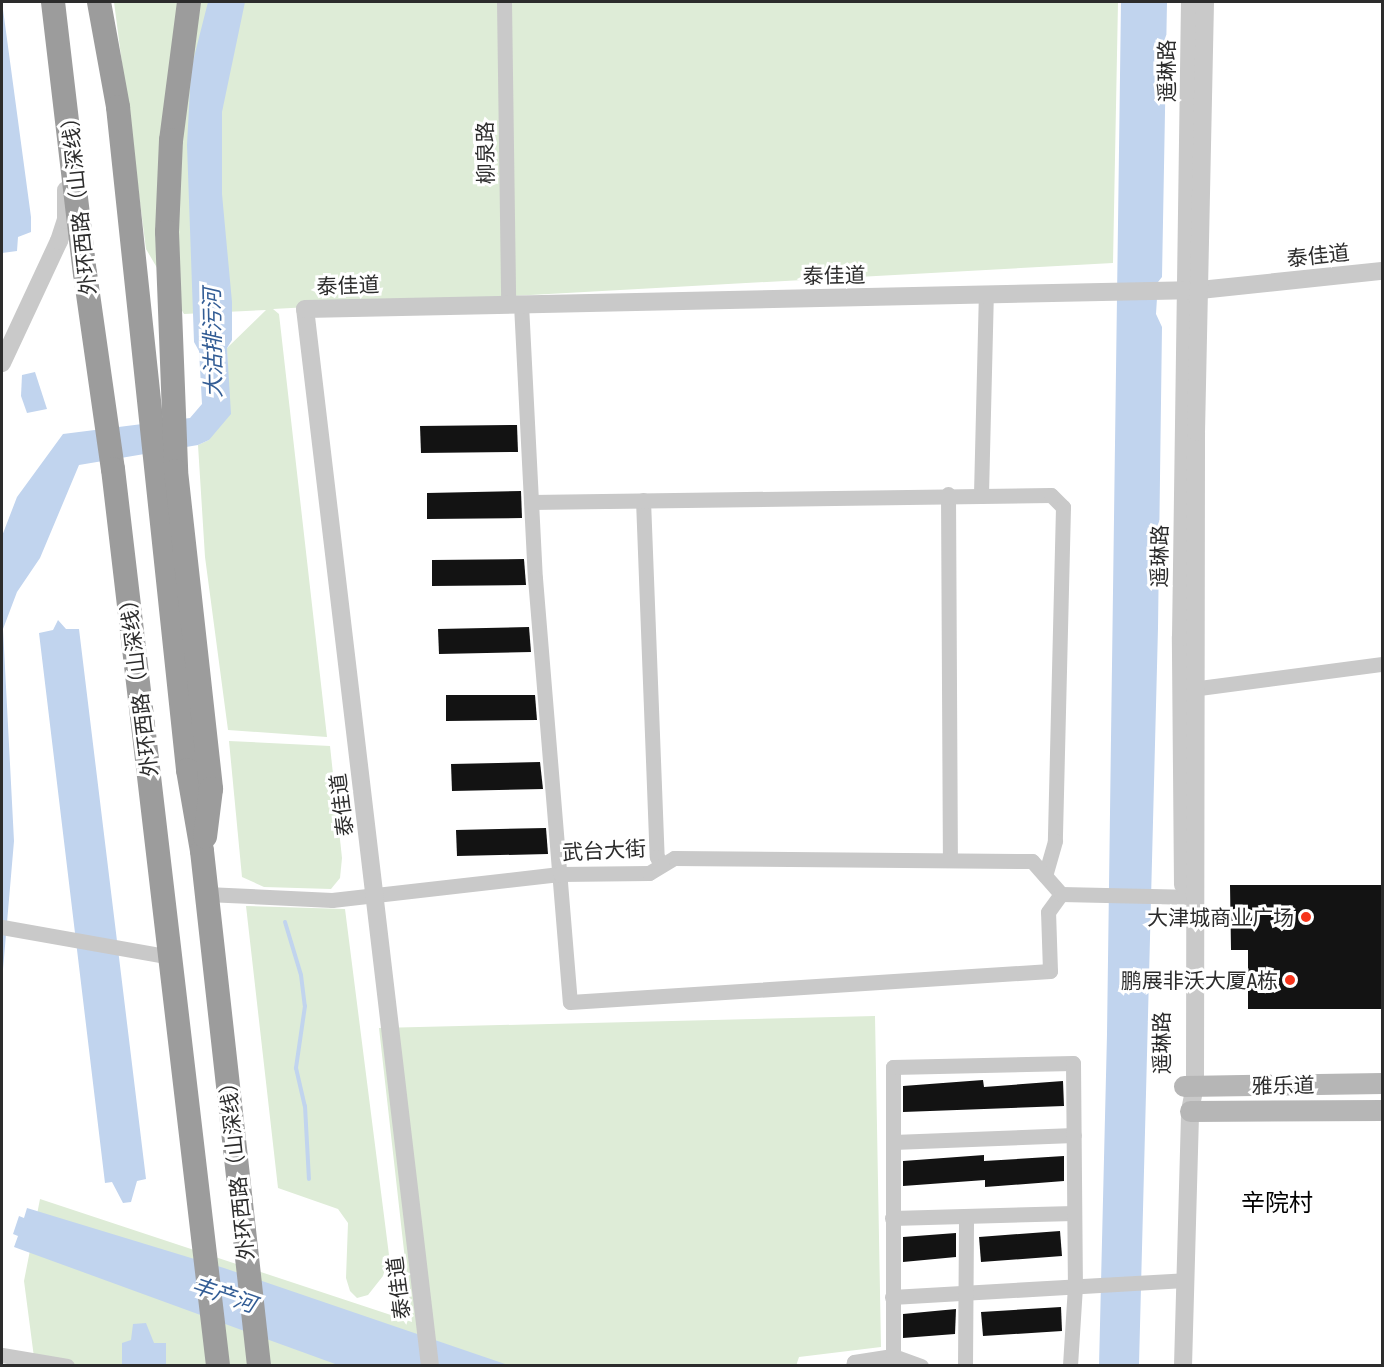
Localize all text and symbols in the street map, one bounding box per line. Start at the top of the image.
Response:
street label: 遥琳路 [1153,40,1179,102]
street label: 外环西路（山深线） [56,106,100,296]
street label: 柳泉路 [472,121,498,185]
street label: 泰佳道 [1285,239,1351,271]
street label: 泰佳道 [802,262,866,288]
street label: 泰佳道 [316,271,380,299]
water label: 大沽排污河 [199,288,227,398]
street label: 遥琳路 [1146,524,1172,588]
street label: 外环西路（山深线） [114,588,162,778]
street label: 泰佳道 [325,772,357,838]
street label: 武台大街 [561,835,647,865]
place label: 大津城商业广场 [1147,904,1294,930]
marker: 大津城商业广场 [1299,910,1313,924]
place label: 鹏展非沃大厦A栋 [1121,967,1278,993]
marker: 鹏展非沃大厦A栋 [1283,973,1297,987]
street label: 遥琳路 [1148,1012,1174,1074]
street label: 外环西路（山深线） [214,1071,258,1261]
street label: 雅乐道 [1251,1072,1315,1098]
district label: 辛院村 [1241,1189,1313,1217]
street label: 泰佳道 [382,1255,414,1321]
water label: 丰产河 [189,1272,259,1318]

